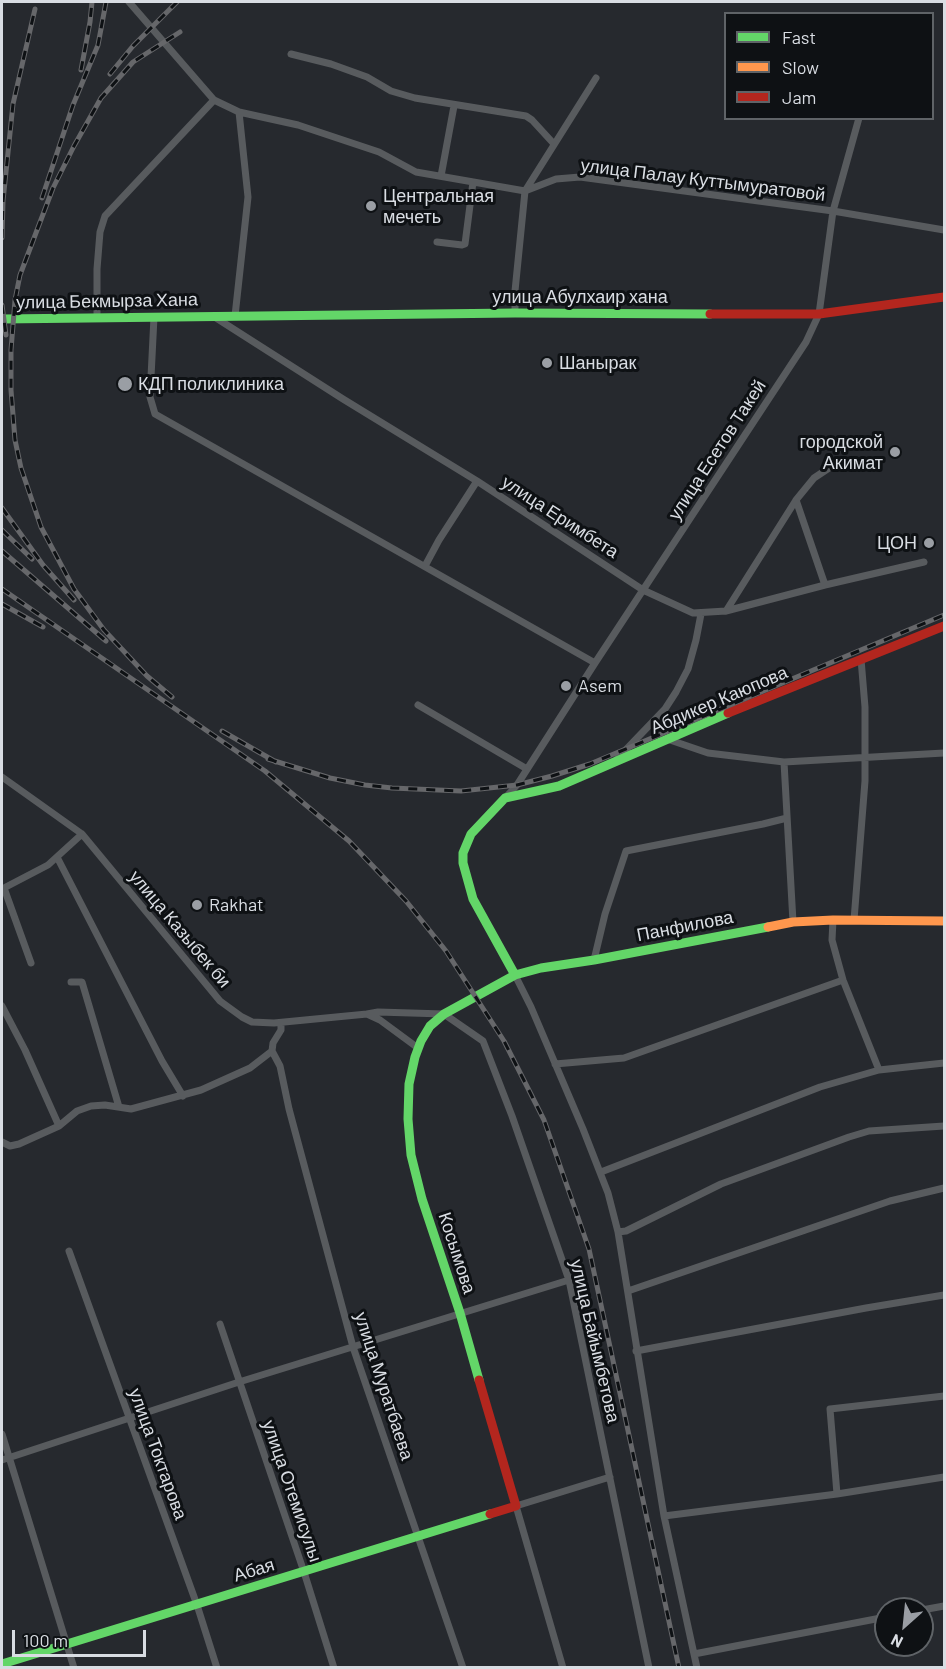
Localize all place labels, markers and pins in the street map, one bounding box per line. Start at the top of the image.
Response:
place label: Центральная мечеть [383,185,494,228]
marker: Центральная мечеть [364,199,378,213]
place label: Шанырак [559,352,636,374]
marker: Шанырак [540,356,554,370]
place label: КДП поликлиника [138,373,284,395]
marker: КДП поликлиника [116,375,134,393]
place label: городской Акимат [800,431,883,474]
marker: городской Акимат [888,445,902,459]
place label: ЦОН [877,532,917,554]
marker: ЦОН [922,536,936,550]
place label: Asem [578,675,622,697]
marker: Asem [559,679,573,693]
place label: Rakhat [209,894,264,916]
marker: Rakhat [190,898,204,912]

